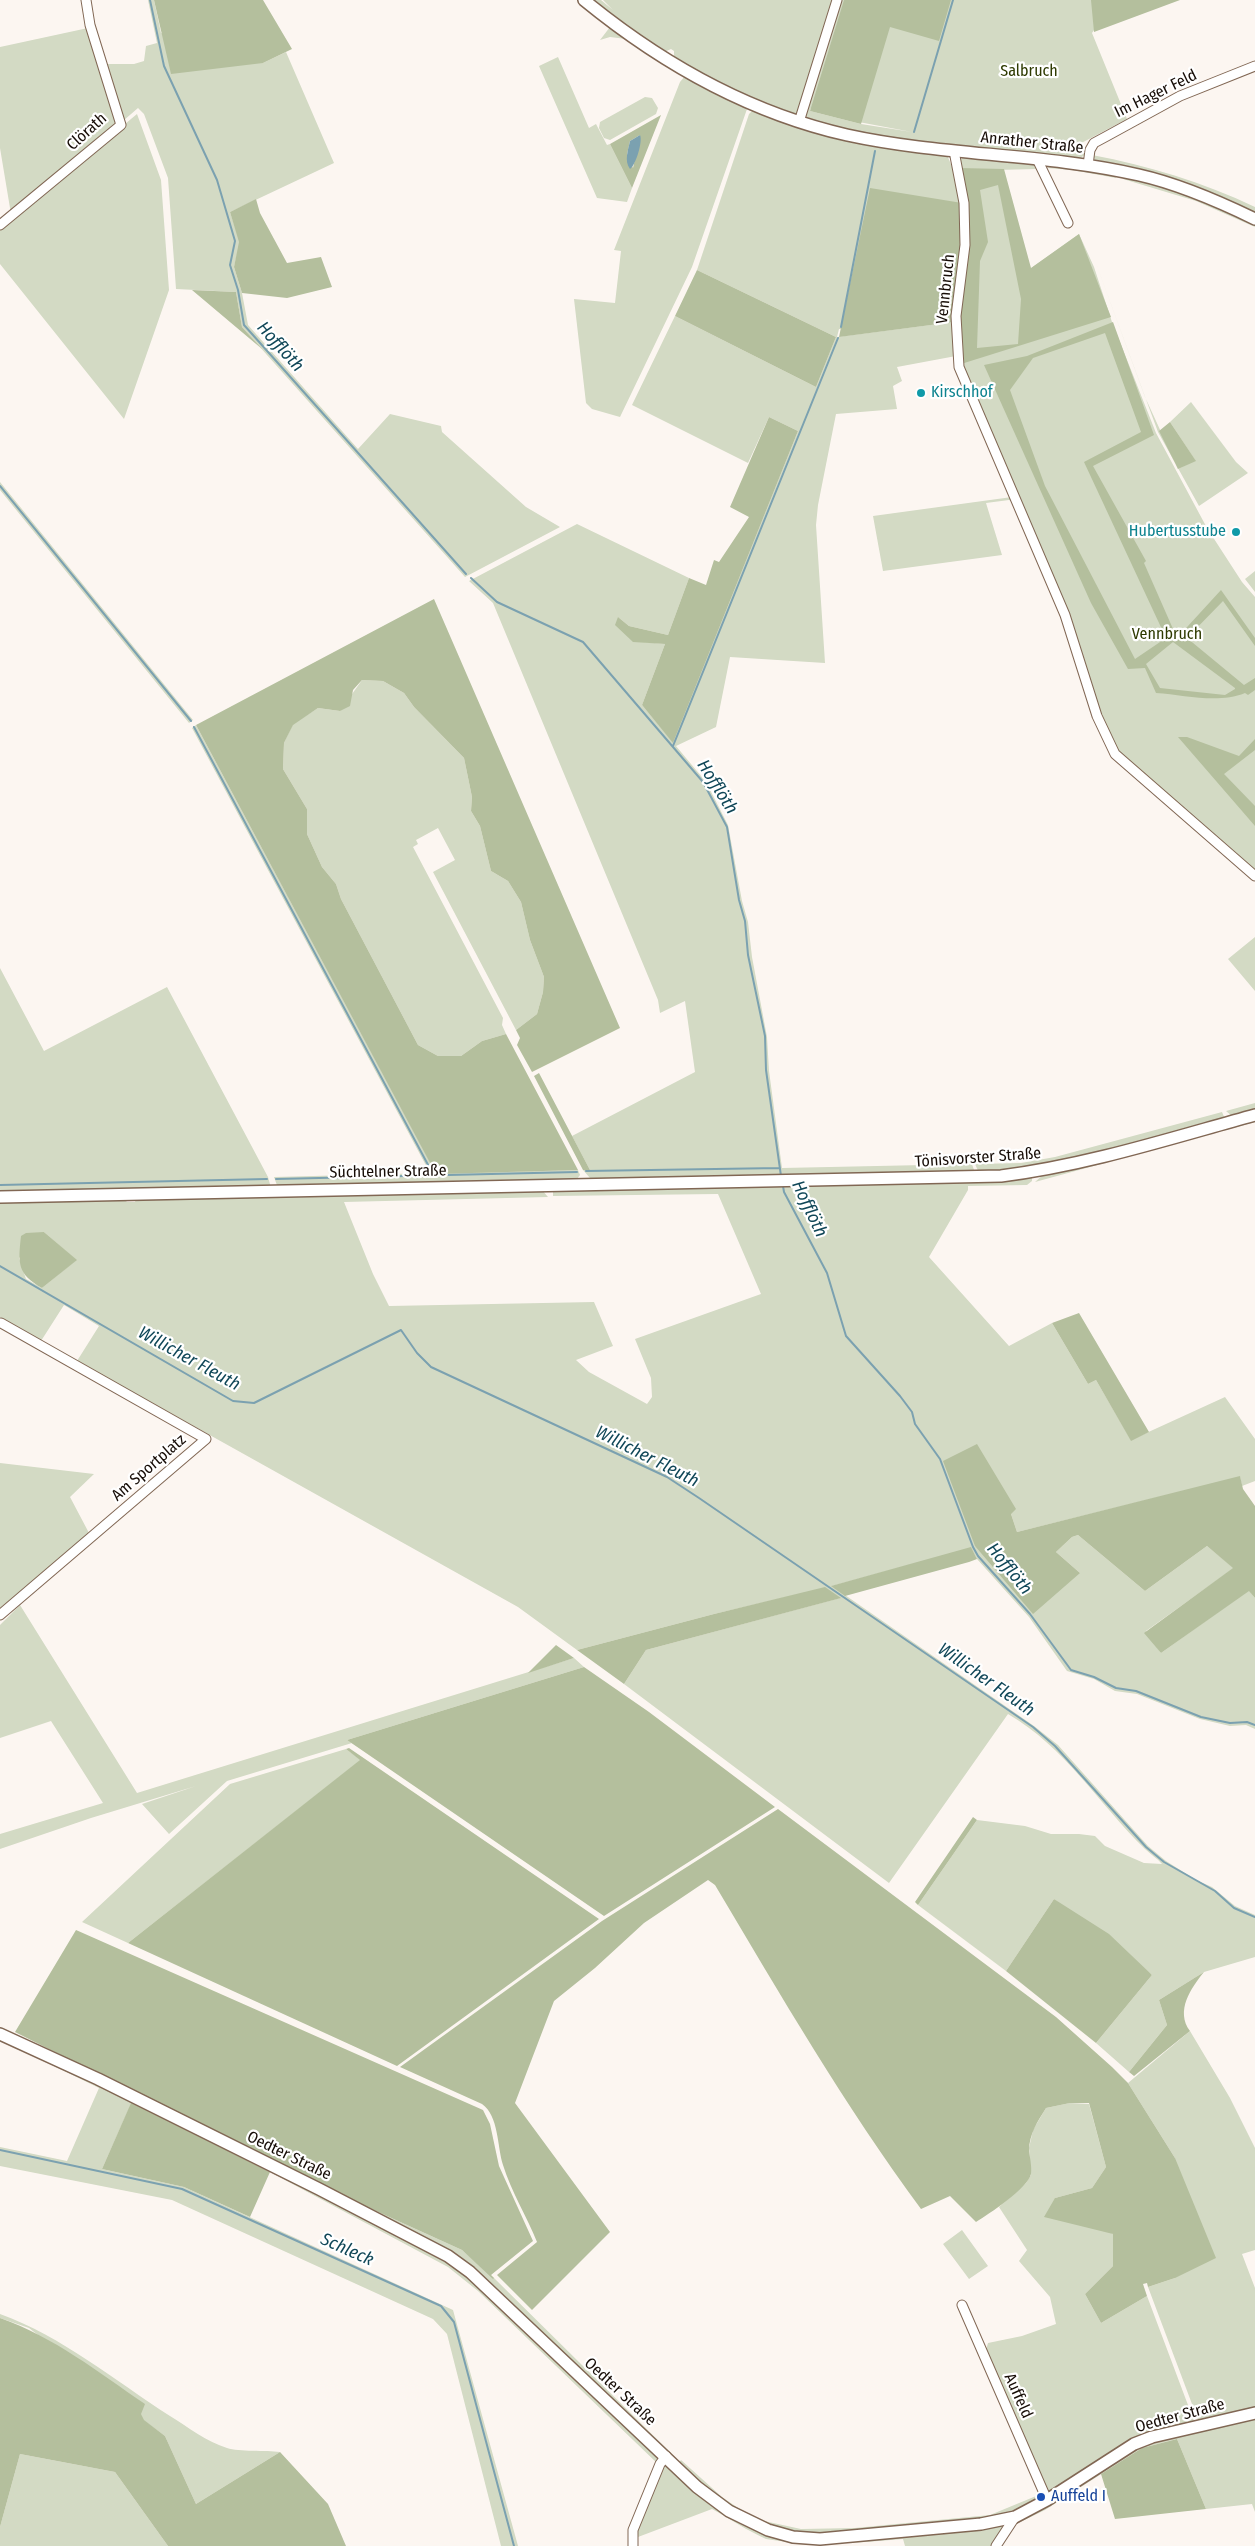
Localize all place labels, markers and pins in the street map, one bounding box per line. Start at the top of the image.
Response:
place label: Kirschhof [931,383,993,403]
marker: Kirschhof [915,387,927,399]
place label: Hubertusstube [1129,522,1226,542]
marker: Hubertusstube [1230,526,1242,538]
place label: Auffeld I [1051,2487,1106,2507]
marker: Auffeld I [1035,2491,1047,2503]

